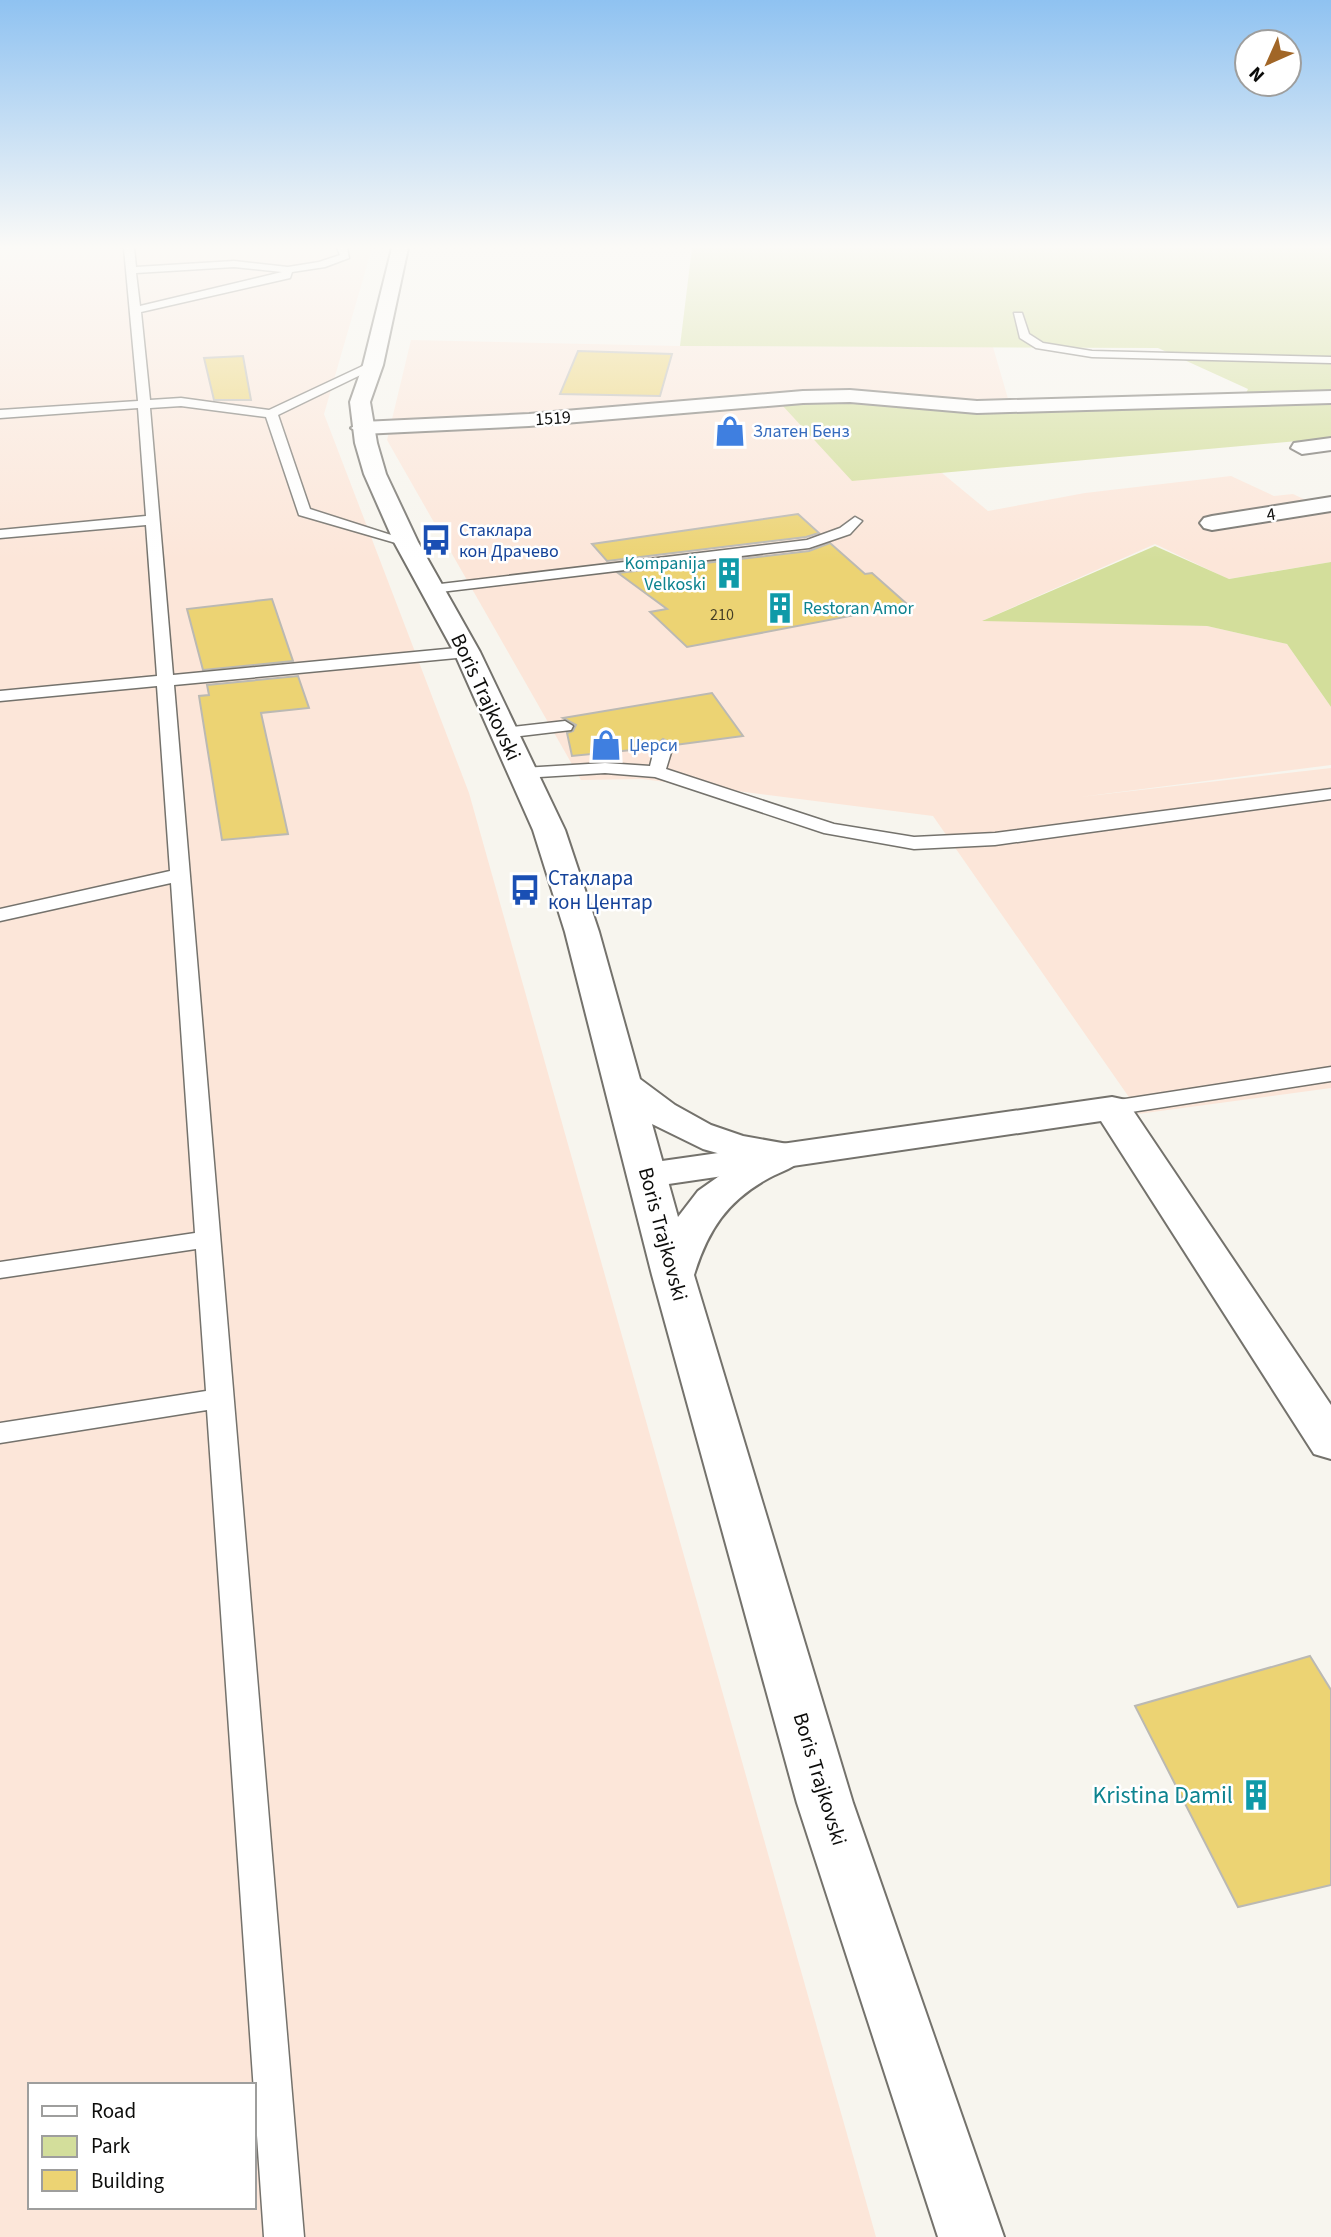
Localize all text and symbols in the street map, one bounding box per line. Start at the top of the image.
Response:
north arrow [1233,28,1303,98]
text: N [1243,60,1271,88]
street label: 1519 [534,405,572,432]
shop icon: Златен Бенз [713,414,747,448]
place label: Златен Бенз [753,419,850,444]
street label: 4 [1265,501,1278,528]
place label: Стаклара кон Драчево [459,518,559,564]
bus stop icon: Стаклара кон Драчево [419,523,453,557]
place label: Kompanija Velkoski [624,551,706,597]
building icon: Kompanija Velkoski [712,556,746,590]
building icon: Restoran Amor [763,591,797,625]
place label: Restoran Amor [803,596,915,621]
house number: 210 [710,604,734,626]
street label: Boris Trajkovski [443,628,529,766]
shop icon: Џерси [589,728,623,762]
place label: Џерси [629,733,678,758]
place label: Стаклара кон Центар [548,863,653,917]
bus stop icon: Стаклара кон Центар [508,873,542,907]
street label: Boris Trajkovski [631,1164,695,1304]
street label: Boris Trajkovski [786,1709,854,1849]
place label: Kristina Damil [1092,1778,1233,1813]
building icon: Kristina Damil [1239,1778,1273,1812]
legend [28,2083,256,2209]
text: Road [91,2096,136,2126]
text: Park [91,2131,131,2161]
text: Building [91,2166,165,2196]

